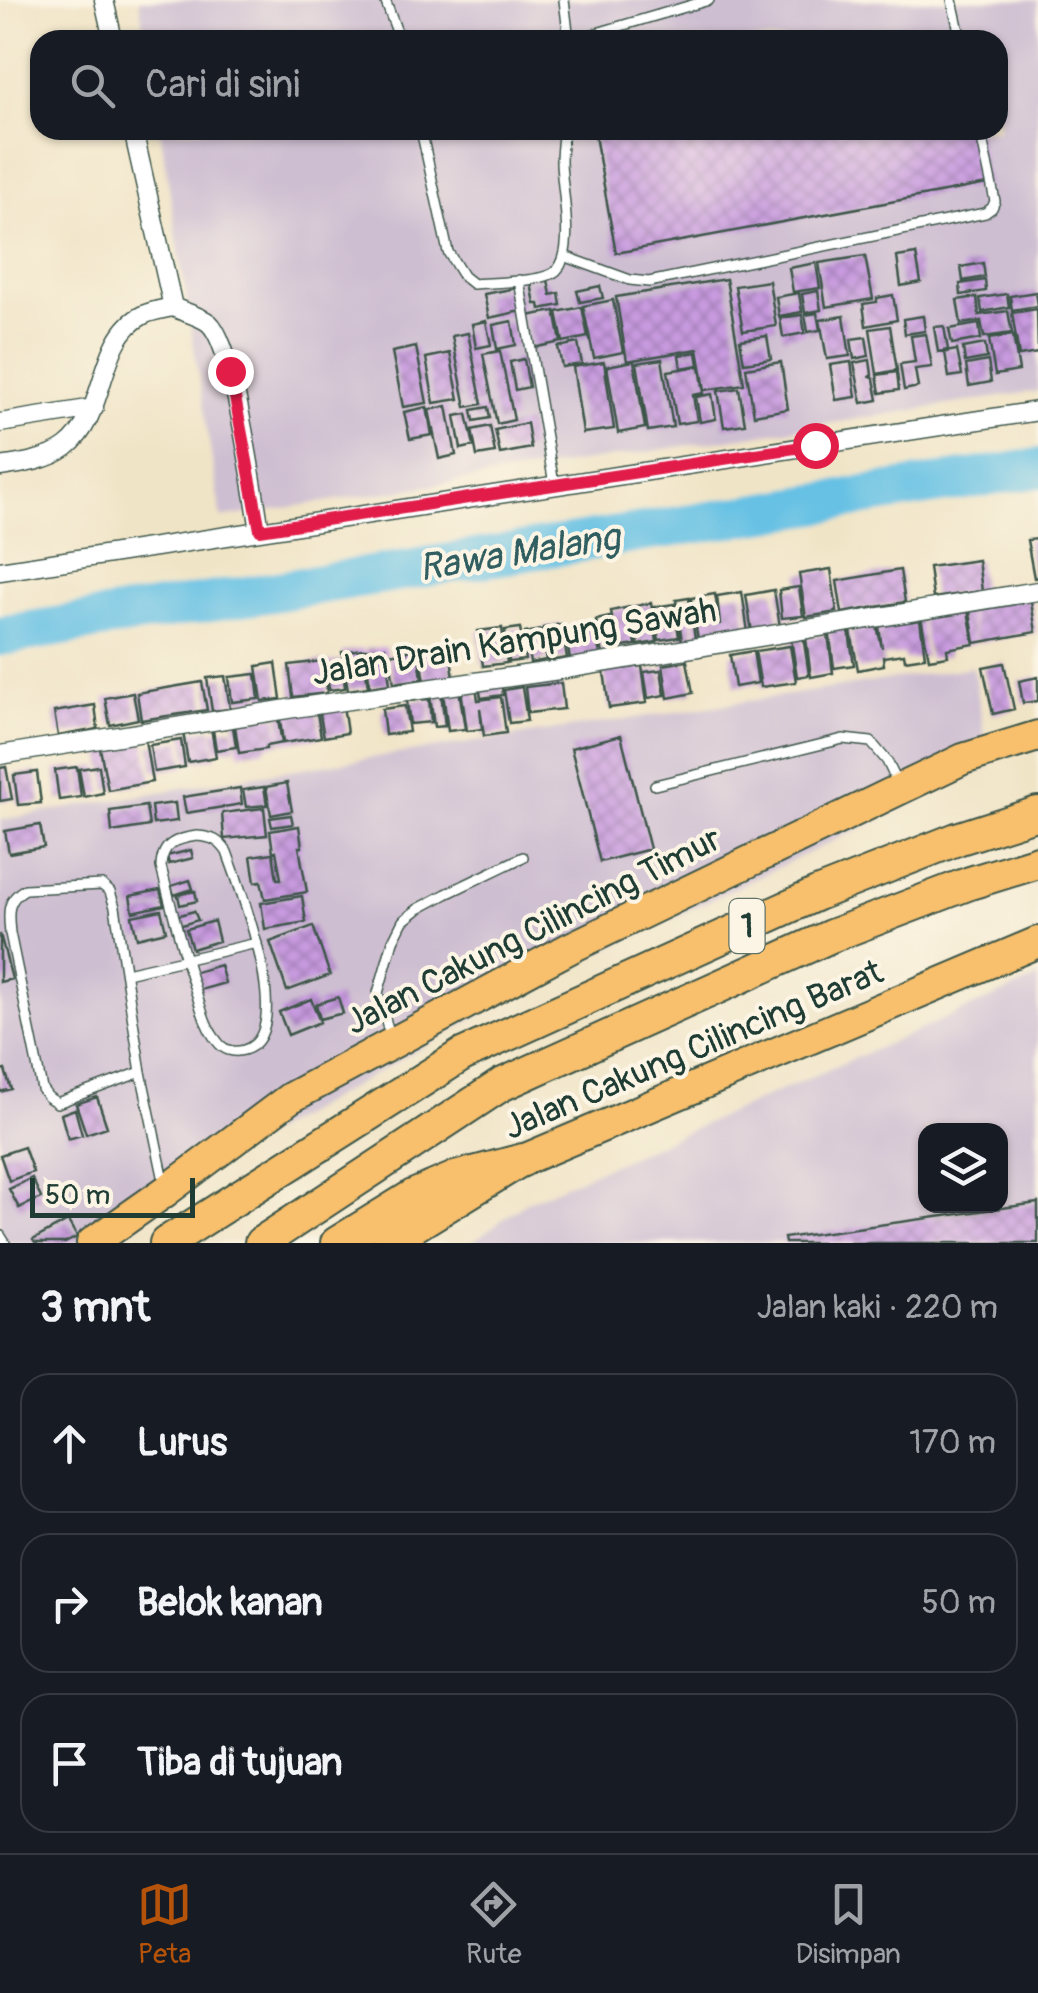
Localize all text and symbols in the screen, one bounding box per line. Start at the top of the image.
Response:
search box [30,30,1008,140]
icon: search [65,58,120,113]
text: Cari di sini [145,61,300,109]
route end [208,349,254,395]
route start [793,423,839,469]
water label: Rawa Malang [415,513,626,593]
street label: Jalan Drain Kampung Sawah [309,588,719,696]
street label: Jalan Cakung Cilincing Timur [338,817,729,1045]
road number: 1 [730,899,764,953]
street label: Jalan Cakung Cilincing Barat [497,950,890,1150]
map controls [918,1123,1008,1213]
button: layers [918,1123,1008,1213]
scale bar [30,1173,195,1218]
text: 50 m [45,1178,110,1213]
text: 3 mnt [40,1282,150,1334]
text: Jalan kaki · 220 m [757,1288,998,1328]
icon: ahead [42,1416,97,1471]
text: Lurus [137,1419,227,1467]
text: 170 m [909,1423,996,1463]
icon: right [42,1576,97,1631]
text: Belok kanan [137,1579,323,1627]
text: 50 m [921,1583,996,1623]
icon: arrive [42,1736,97,1791]
text: Tiba di tujuan [137,1739,343,1787]
tab: Peta [137,1877,192,1972]
tab: Rute [466,1877,521,1972]
tab: Disimpan [795,1877,901,1972]

